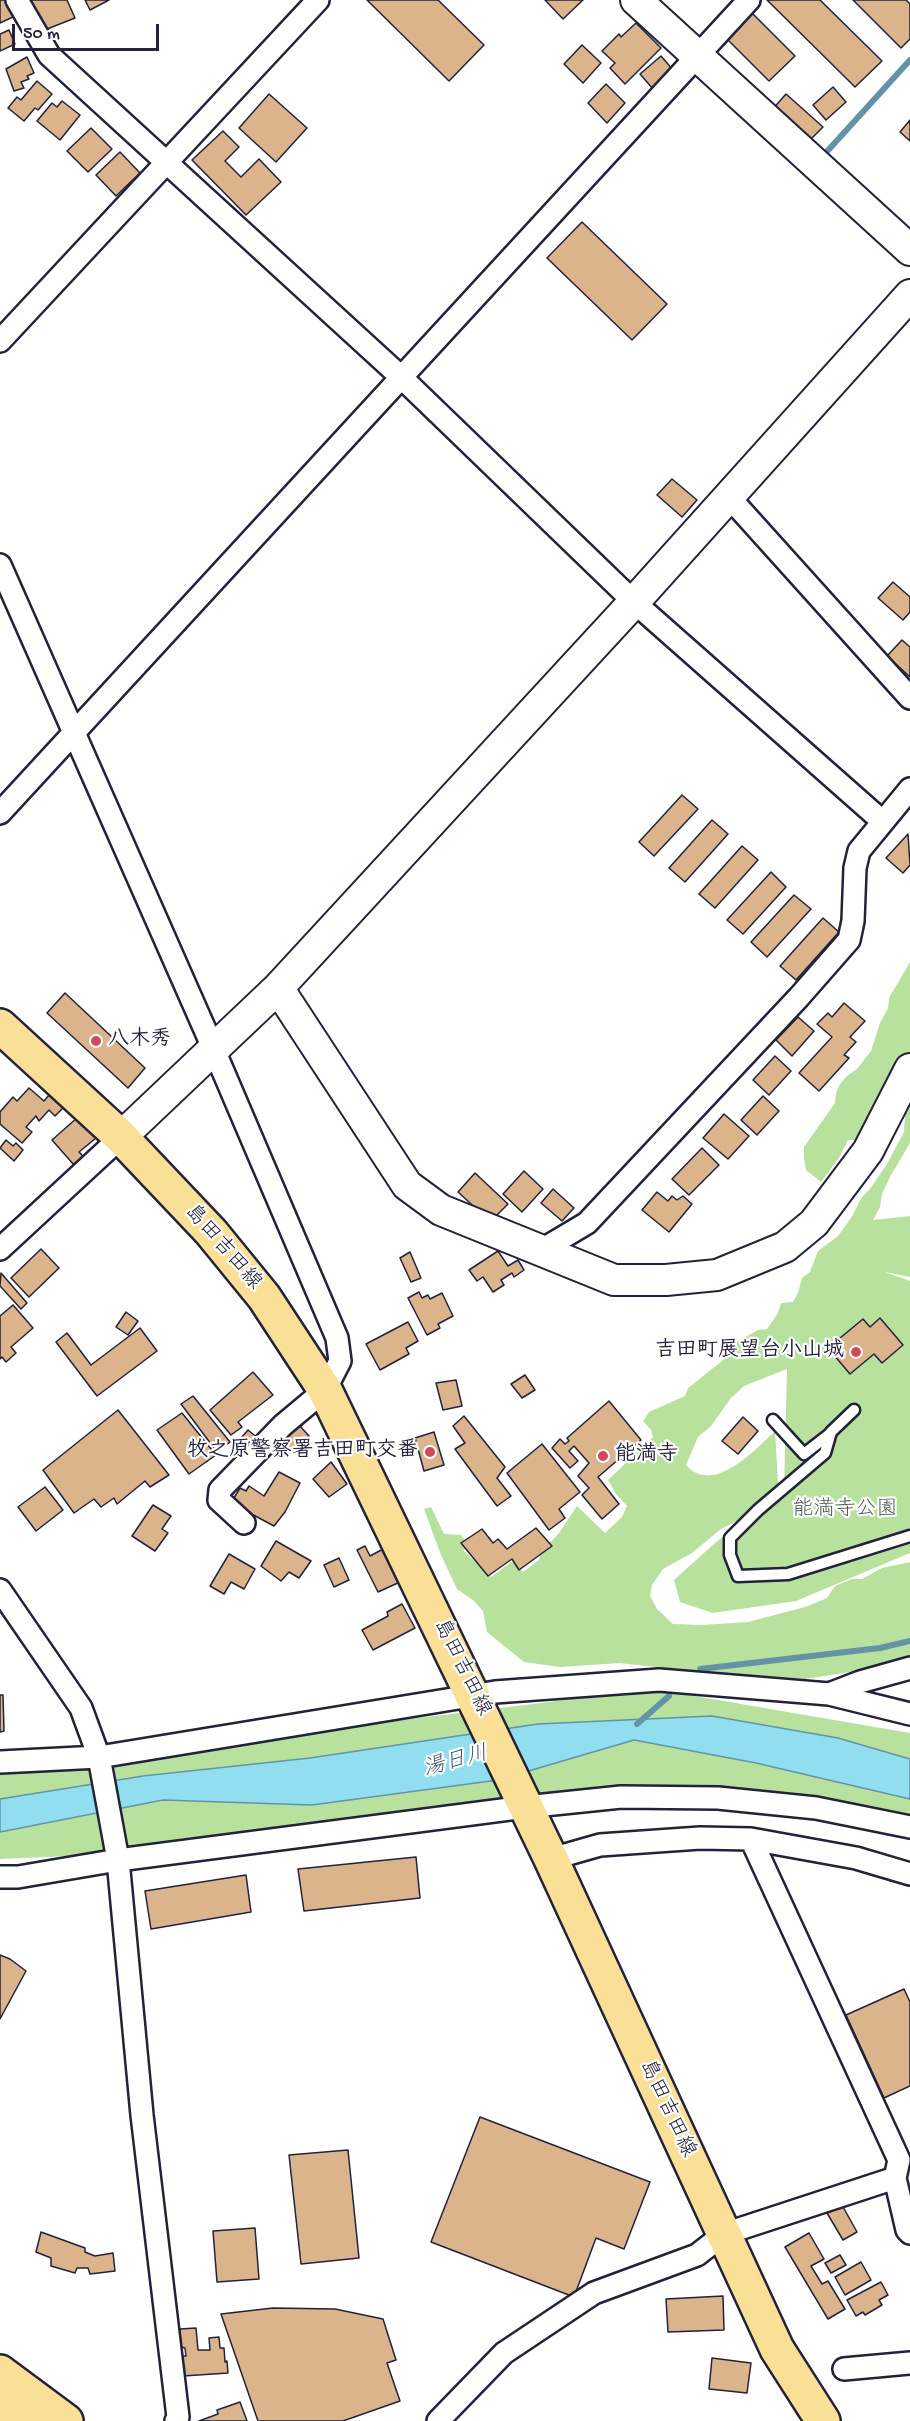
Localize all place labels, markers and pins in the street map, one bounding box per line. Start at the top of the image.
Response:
place label: 八木秀 [108,1028,171,1054]
marker: 八木秀 [89,1034,103,1048]
place label: 吉田町展望台小山城 [655,1339,844,1365]
marker: 吉田町展望台小山城 [849,1345,863,1359]
place label: 牧之原警察署吉田町交番 [187,1439,418,1465]
place label: 能満寺 [615,1443,678,1469]
marker: 牧之原警察署吉田町交番 [423,1445,437,1459]
marker: 能満寺 [596,1449,610,1463]

